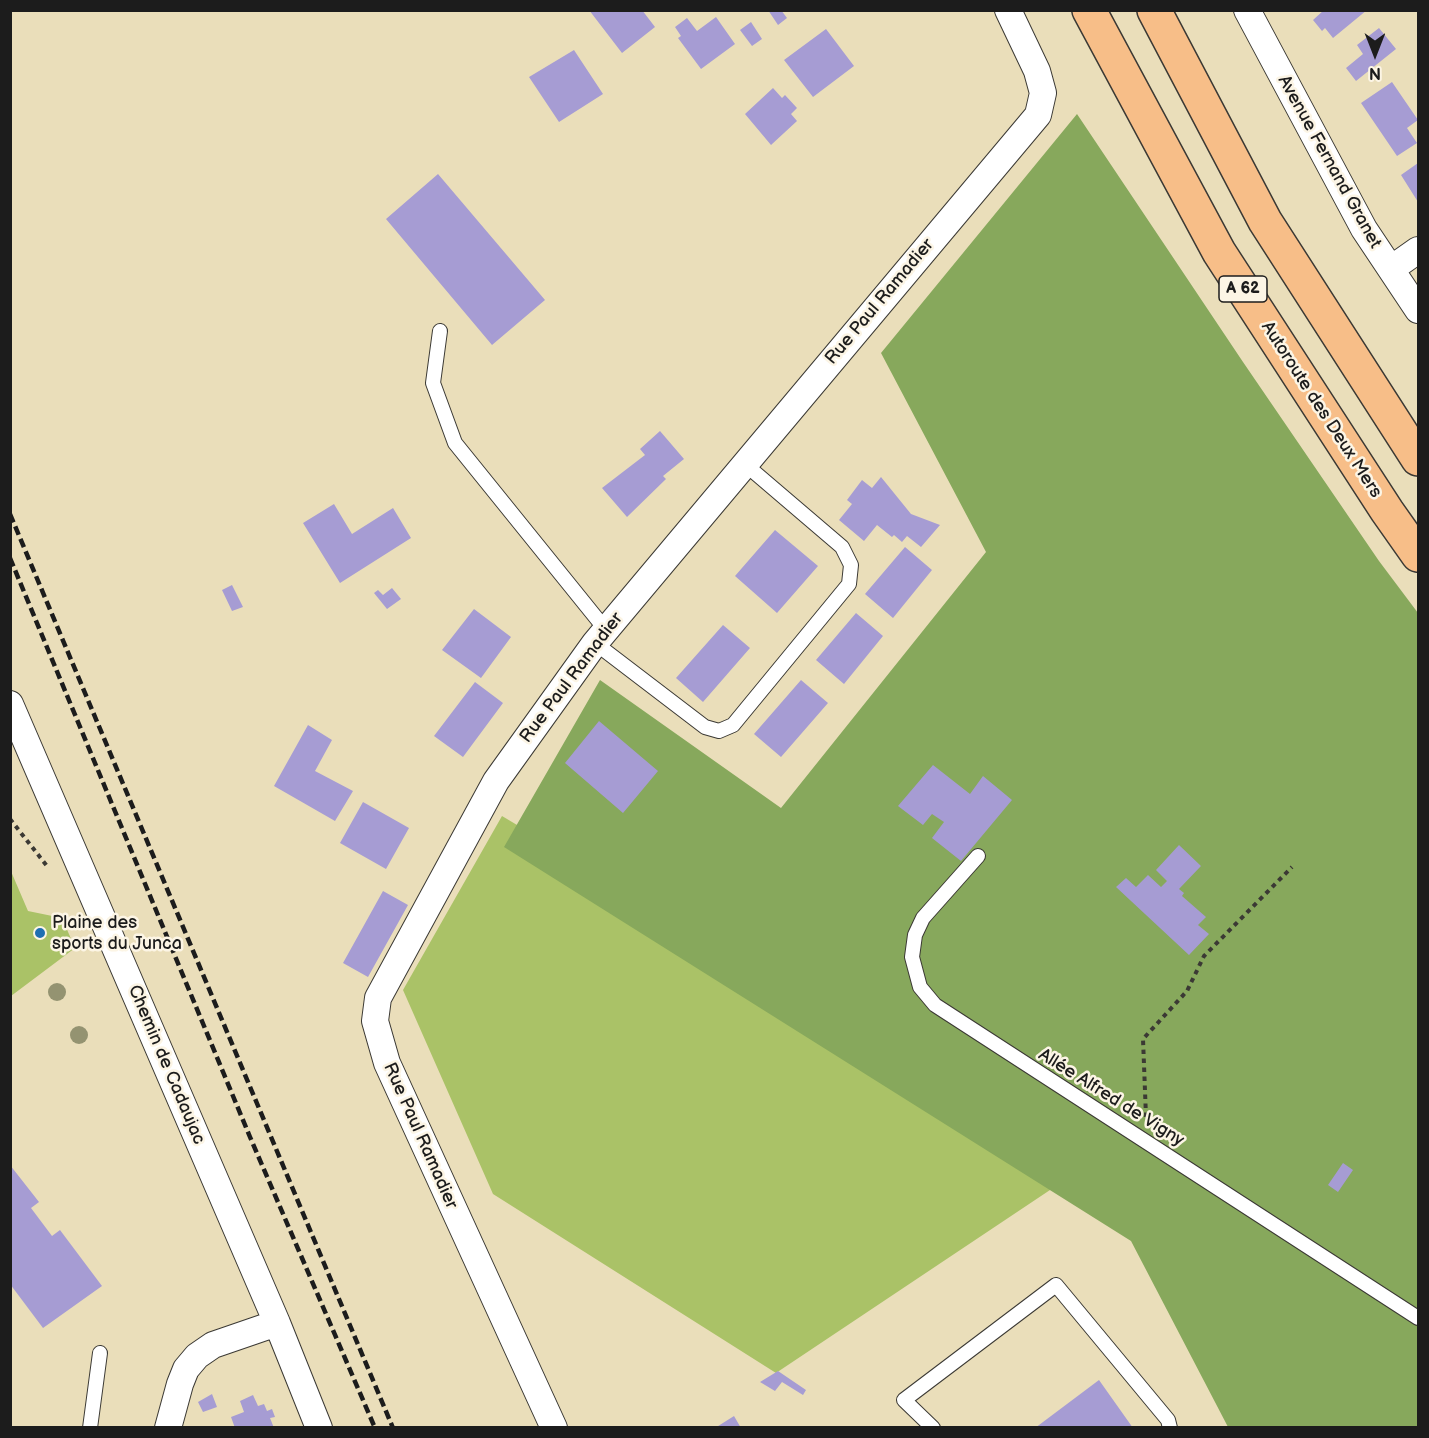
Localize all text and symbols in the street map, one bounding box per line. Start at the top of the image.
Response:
north arrow [1345,24,1405,84]
text: N [1369,63,1381,82]
street label: Avenue Fernand Granet [1272,72,1386,252]
street label: Rue Paul Ramadier [821,235,939,369]
road number: A 62 [1219,276,1267,302]
street label: Autoroute des Deux Mers [1256,318,1386,502]
street label: Rue Paul Ramadier [516,608,628,748]
place label: Plaine des sports du Junca [52,912,182,954]
marker: Plaine des sports du Junca [33,926,47,940]
street label: Chemin de Cadaujac [123,982,209,1148]
street label: Allée Alfred de Vigny [1034,1044,1188,1152]
street label: Rue Paul Ramadier [378,1060,462,1212]

